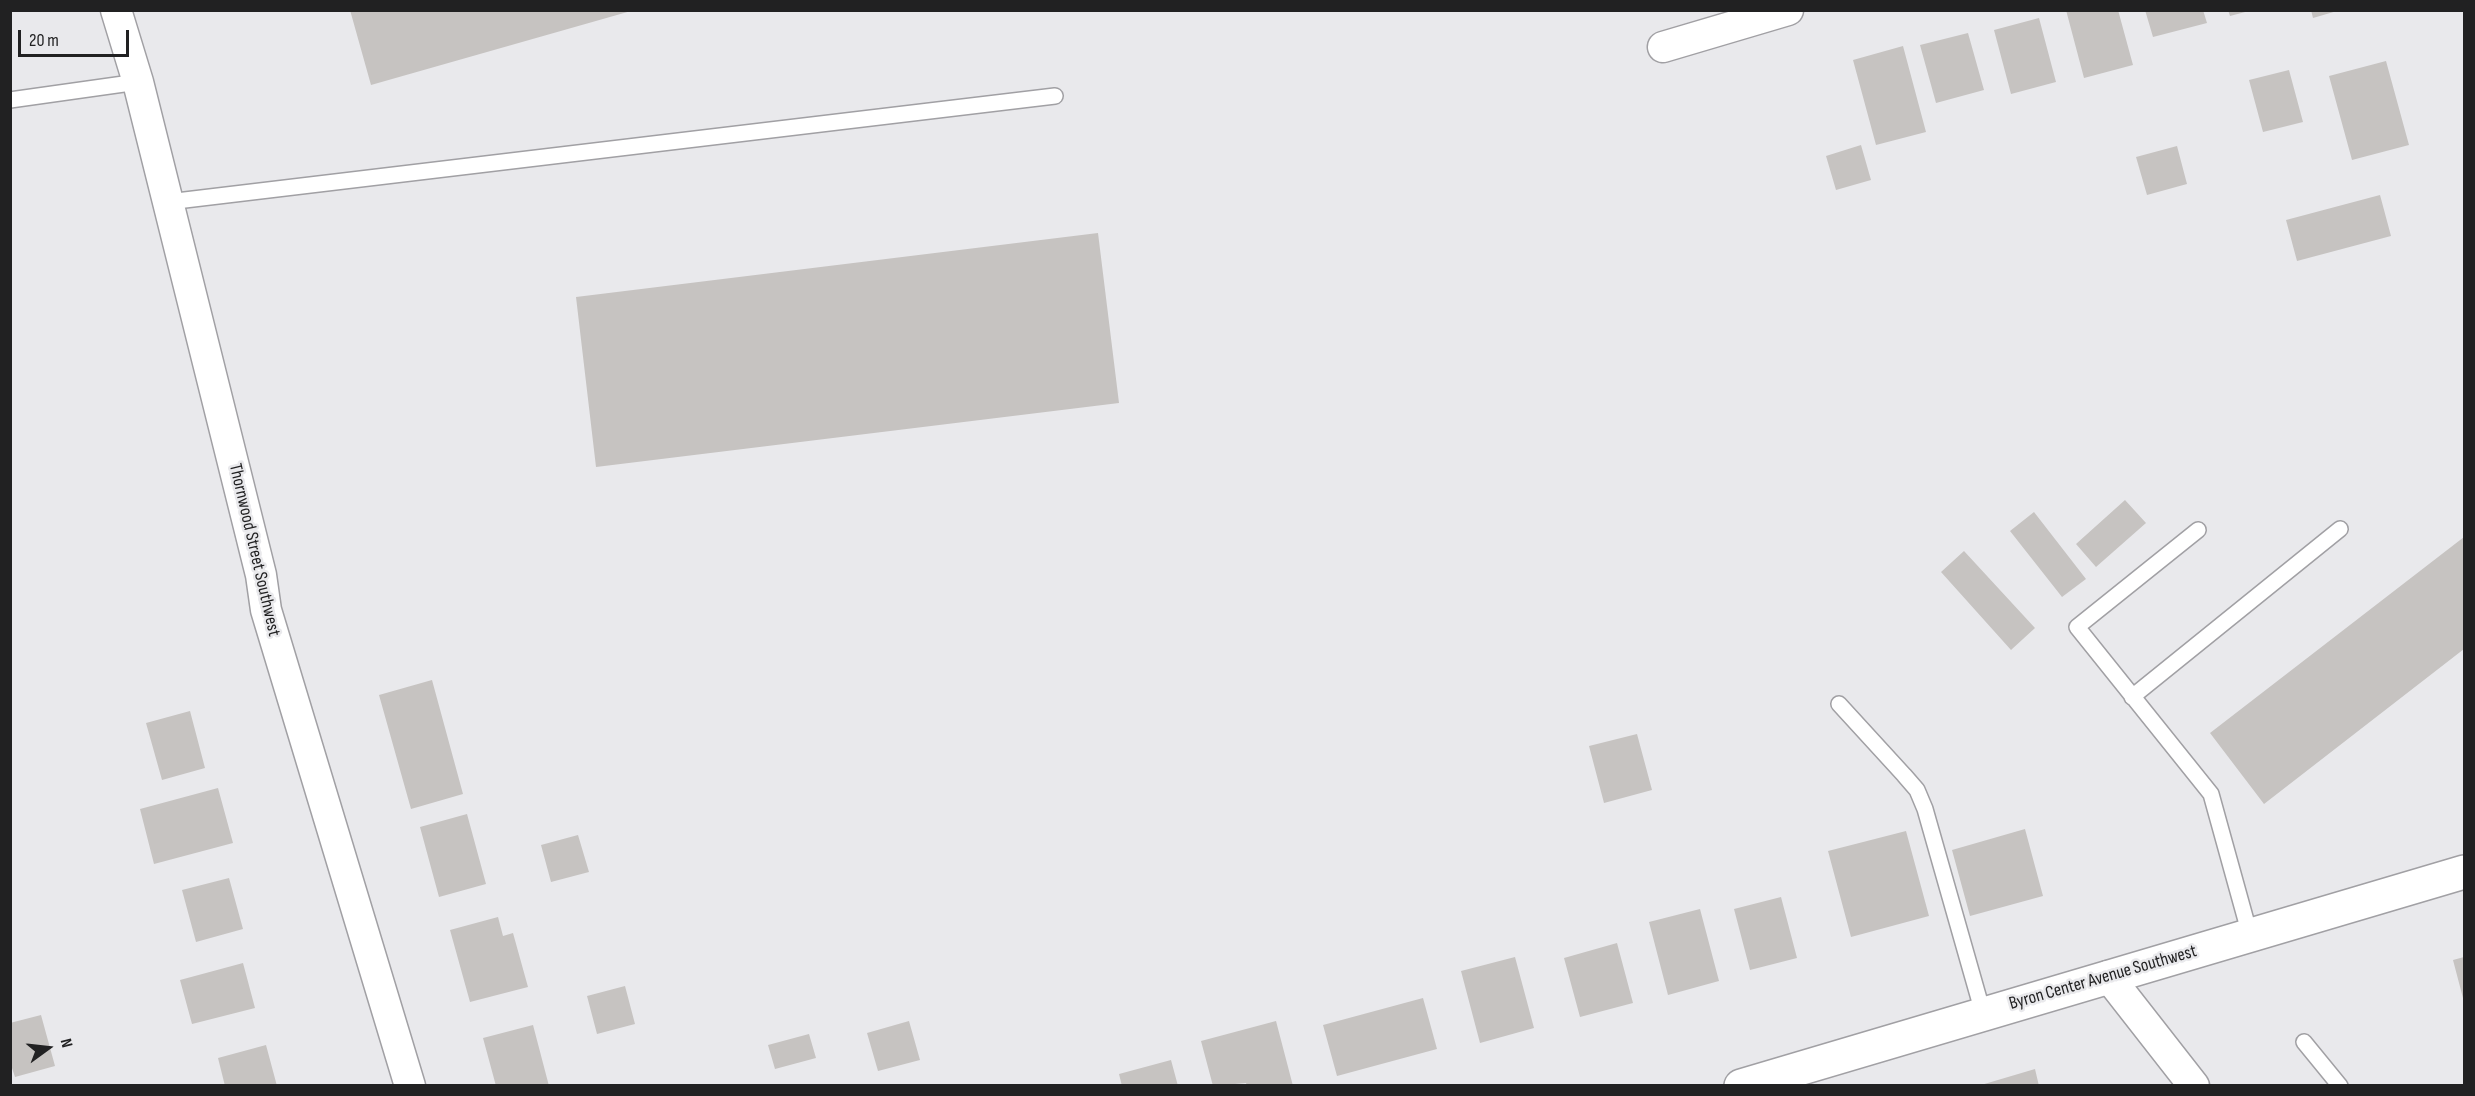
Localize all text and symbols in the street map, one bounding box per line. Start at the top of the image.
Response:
scale bar [21,18,132,56]
text: 20 m [29,30,59,51]
street label: Thornwood Street Southwest [224,462,284,638]
street label: Byron Center Avenue Southwest [2007,941,2199,1015]
north arrow [18,1018,78,1078]
text: N [56,1037,76,1050]

